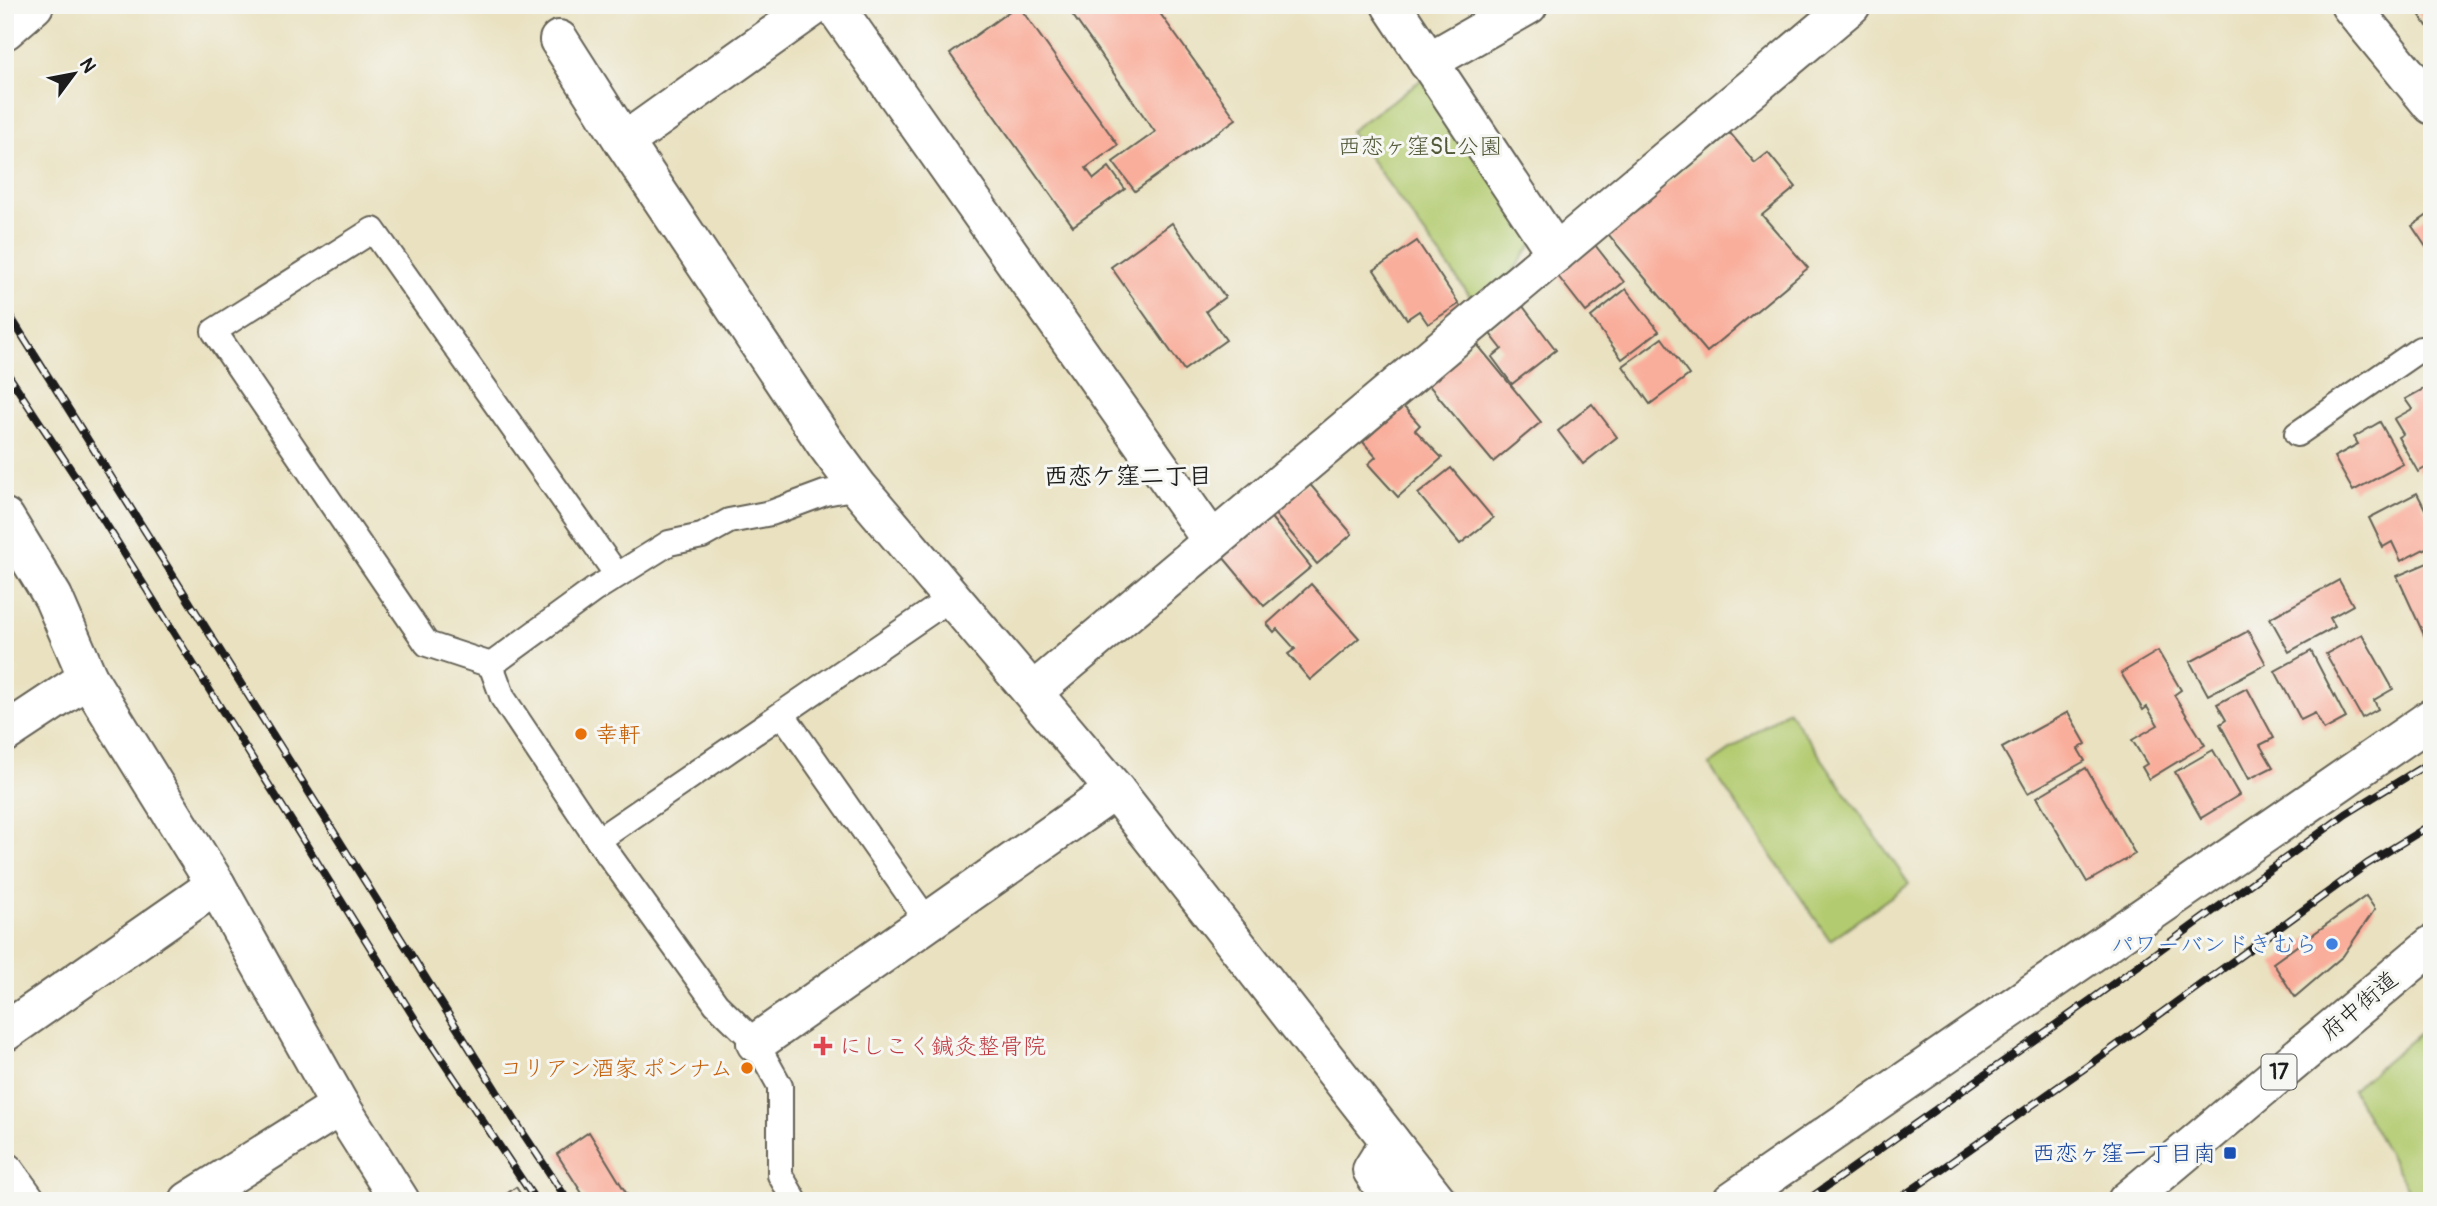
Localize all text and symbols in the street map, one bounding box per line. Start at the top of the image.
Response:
north arrow [38,38,108,108]
text: N [74,54,101,77]
park label: 西恋ヶ窪SL公園 [1338,132,1502,161]
district label: 西恋ケ窪二丁目 [1044,462,1212,491]
place label: 幸軒 [595,720,641,749]
marker: 幸軒 [573,726,589,742]
place label: パワーバンドきむら [2111,930,2318,959]
marker: パワーバンドきむら [2324,936,2340,952]
street label: 府中街道 [2315,965,2404,1046]
place label: にしこく鍼灸整骨院 [839,1032,1046,1061]
marker: にしこく鍼灸整骨院 [813,1036,833,1056]
place label: コリアン酒家 ポンナム [499,1054,733,1083]
road number: 17 [2262,1054,2296,1090]
marker: コリアン酒家 ポンナム [739,1060,755,1076]
place label: 西恋ヶ窪一丁目南 [2032,1139,2216,1168]
marker: 西恋ヶ窪一丁目南 [2222,1145,2238,1161]

